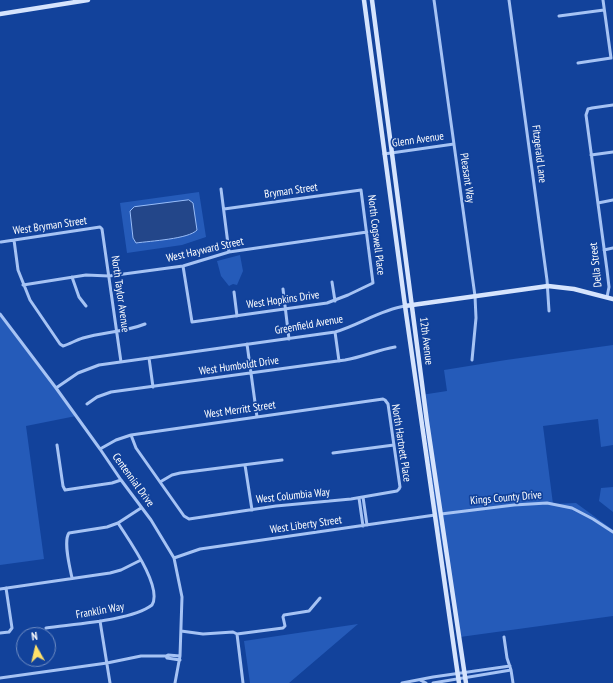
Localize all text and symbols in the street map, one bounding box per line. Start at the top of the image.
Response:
street label: Fitzgerald Lane [529,124,549,184]
street label: Glenn Avenue [391,130,445,150]
street label: Pleasant Way [457,152,477,204]
street label: Bryman Street [263,181,319,201]
street label: North Cogswell Place [365,194,387,276]
street label: West Bryman Street [12,214,88,238]
street label: West Hayward Street [165,235,245,265]
street label: Della Street [587,242,605,288]
street label: North Taylor Avenue [108,255,132,333]
street label: West Hopkins Drive [246,288,320,312]
street label: Greenfield Avenue [274,313,344,337]
street label: 12th Avenue [417,316,435,366]
street label: West Humboldt Drive [198,354,280,378]
street label: West Merritt Street [204,398,276,422]
street label: North Hartnett Place [388,403,414,483]
street label: Centennial Drive [109,451,157,509]
street label: West Columbia Way [255,486,331,506]
street label: Kings County Drive [470,488,542,508]
street label: West Liberty Street [269,513,343,537]
street label: Franklin Way [75,600,125,622]
north arrow [16,627,56,667]
text: N [31,629,38,643]

